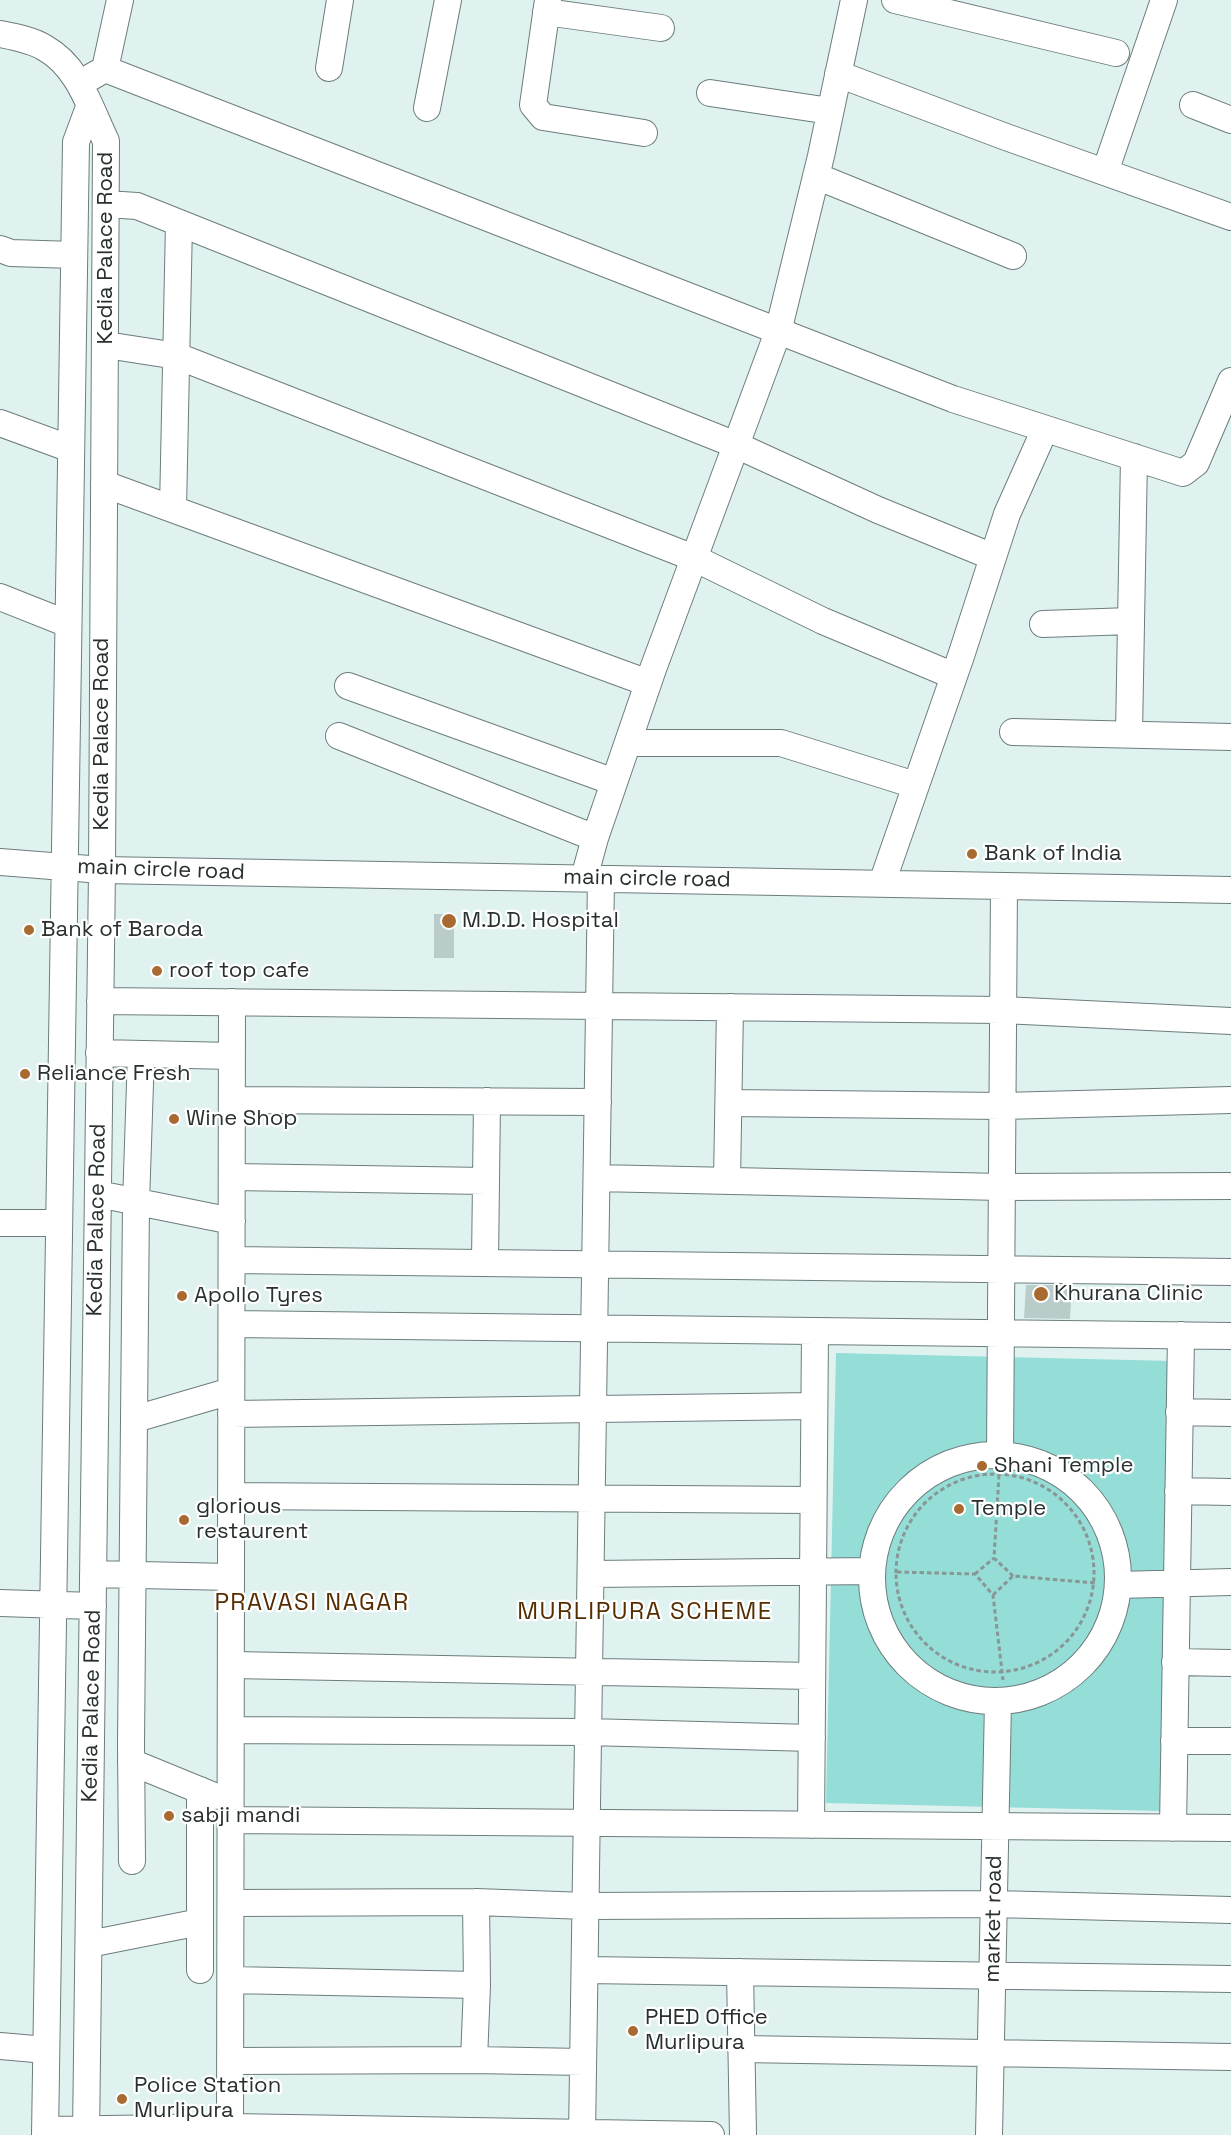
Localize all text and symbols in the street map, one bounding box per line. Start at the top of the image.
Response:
street label: Kedia Palace Road [93,151,119,345]
street label: Kedia Palace Road [89,637,115,831]
place label: Bank of India [984,841,1122,867]
marker: Bank of India [965,847,979,861]
street label: main circle road [77,854,245,886]
street label: main circle road [563,864,731,894]
place label: M.D.D. Hospital [462,908,619,934]
marker: M.D.D. Hospital [440,912,458,930]
place label: Bank of Baroda [41,917,203,943]
marker: Bank of Baroda [22,923,36,937]
place label: roof top cafe [169,958,310,984]
marker: roof top cafe [150,964,164,978]
place label: Reliance Fresh [37,1061,191,1087]
marker: Reliance Fresh [18,1067,32,1081]
place label: Wine Shop [186,1106,298,1132]
marker: Wine Shop [167,1112,181,1126]
street label: Kedia Palace Road [82,1123,112,1317]
place label: Khurana Clinic [1054,1281,1203,1307]
place label: Apollo Tyres [194,1283,323,1309]
marker: Khurana Clinic [1032,1285,1050,1303]
marker: Apollo Tyres [175,1289,189,1303]
place label: Shani Temple [994,1453,1133,1479]
marker: Shani Temple [975,1459,989,1473]
place label: glorious restaurent [196,1494,308,1546]
place label: Temple [971,1496,1046,1522]
marker: Temple [952,1502,966,1516]
marker: glorious restaurent [177,1513,191,1527]
district label: PRAVASI NAGAR [214,1589,410,1617]
district label: MURLIPURA SCHEME [517,1598,773,1626]
street label: Kedia Palace Road [77,1609,107,1803]
place label: sabji mandi [181,1803,300,1829]
marker: sabji mandi [162,1809,176,1823]
street label: market road [980,1855,1008,1983]
place label: PHED Office Murlipura [645,2005,768,2056]
marker: PHED Office Murlipura [626,2024,640,2038]
place label: Police Station Murlipura [134,2073,281,2124]
marker: Police Station Murlipura [115,2092,129,2106]

